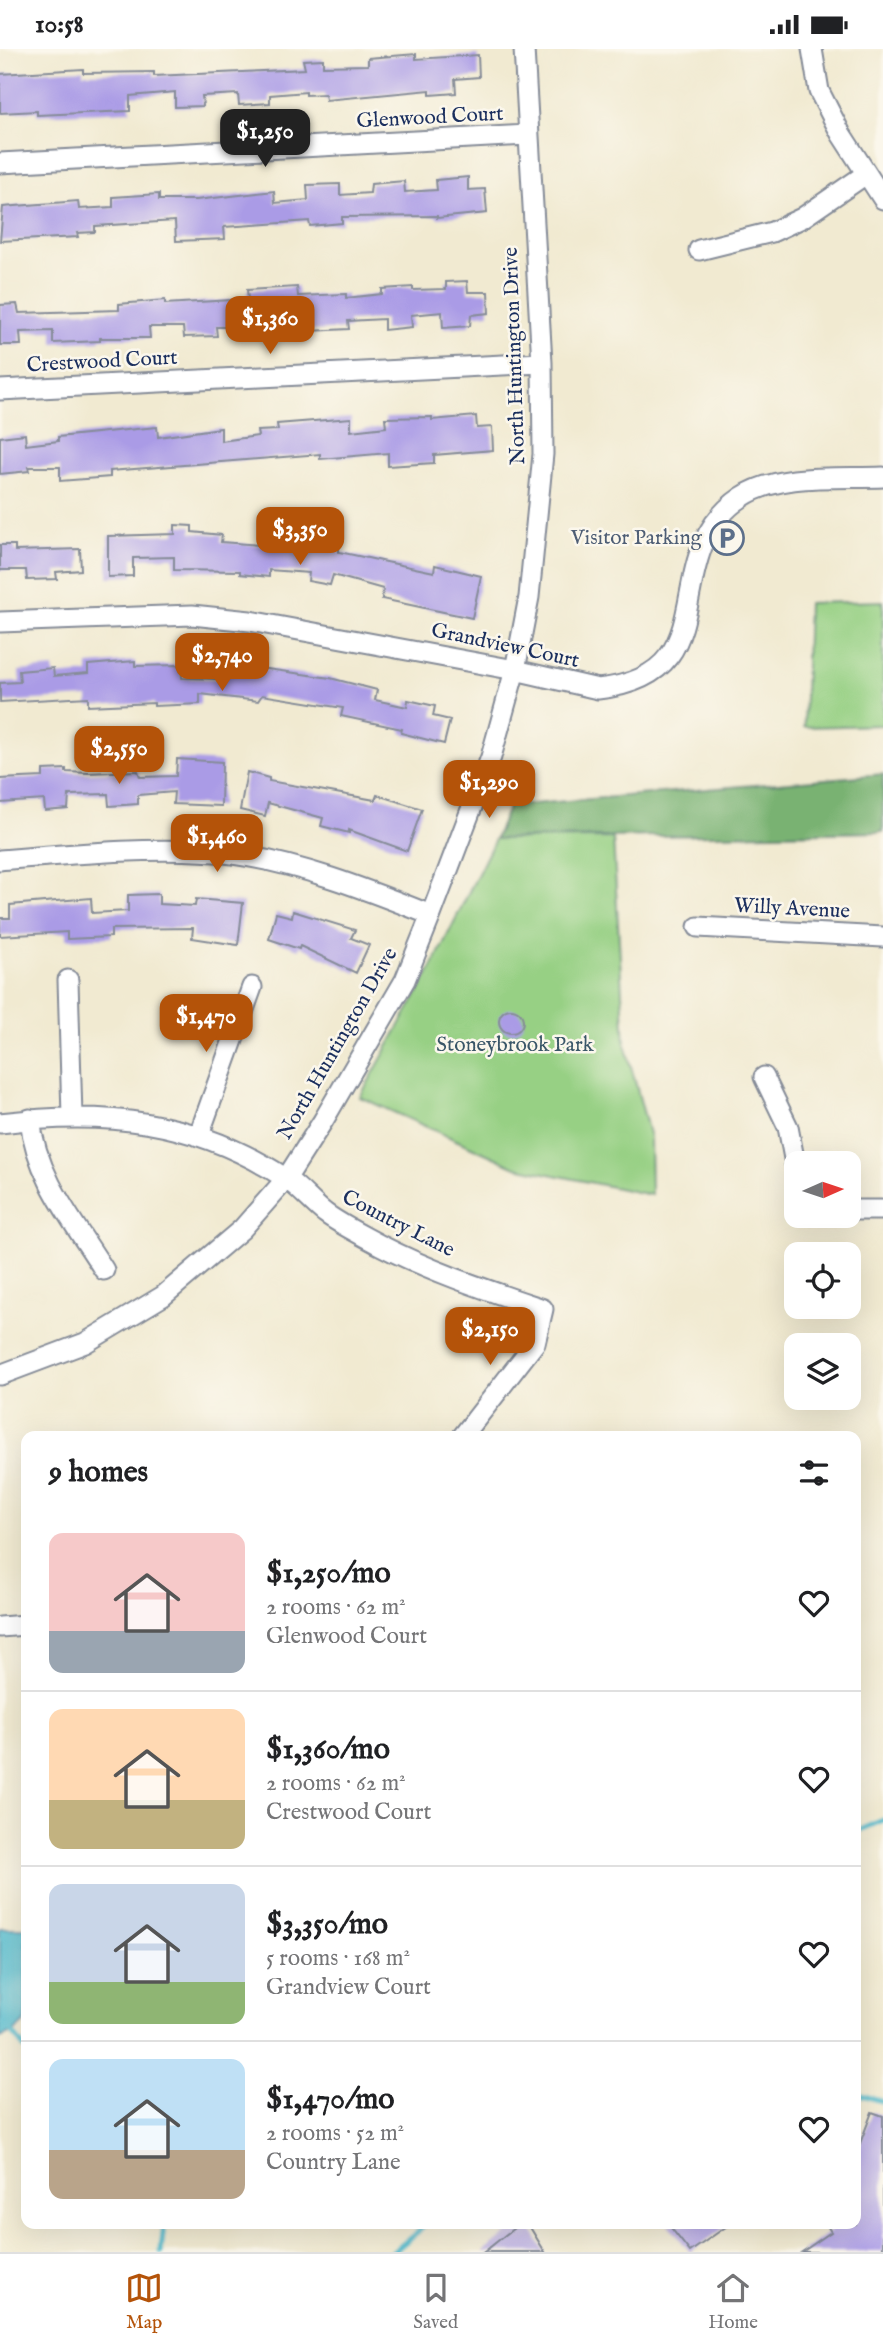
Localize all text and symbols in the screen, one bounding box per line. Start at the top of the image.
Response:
text: 10:58 [35,8,84,41]
street label: Glenwood Court [356,101,504,135]
pin: $1,250 [208,109,322,169]
text: $1,250 [236,117,294,146]
street label: North Huntington Drive [498,246,532,465]
pin: $1,360 [213,296,327,356]
text: $1,360 [241,304,299,333]
street label: Crestwood Court [26,345,178,379]
pin: $3,350 [243,507,357,567]
text: $3,350 [272,515,328,544]
parking icon: Visitor Parking [708,519,746,557]
place label: Visitor Parking [570,525,703,552]
street label: Grandview Court [429,617,581,675]
pin: $2,740 [165,633,279,693]
text: $2,740 [191,641,253,670]
pin: $2,550 [62,727,176,786]
text: $2,550 [90,734,148,763]
pin: $1,290 [432,761,546,820]
text: $1,290 [459,768,519,797]
pin: $1,460 [160,815,274,874]
text: $1,460 [187,822,247,851]
street label: Willy Avenue [733,892,851,926]
street label: North Huntington Drive [272,943,404,1145]
pin: $1,470 [149,995,263,1054]
text: $1,470 [176,1002,236,1031]
park label: Stoneybrook Park [436,1032,595,1059]
north arrow [784,1151,861,1229]
map controls [784,1151,861,1410]
street label: Country Lane [337,1184,459,1264]
button: locate [784,1242,861,1319]
pin: $2,150 [433,1307,547,1367]
text: $2,150 [461,1315,519,1344]
button: layers [784,1333,861,1410]
text: 9 homes [49,1454,148,1492]
icon: filters [795,1454,833,1492]
text: $1,250/mo [266,1555,391,1593]
icon: home [105,1561,189,1645]
icon: heart [795,1584,833,1622]
text: 2 rooms · 62 m² [266,1593,406,1622]
text: Glenwood Court [266,1622,427,1651]
text: $1,360/mo [266,1731,390,1769]
icon: home [105,1737,189,1821]
icon: heart [795,1760,833,1798]
text: 2 rooms · 62 m² [266,1769,406,1798]
text: Crestwood Court [266,1798,431,1827]
text: $3,350/mo [266,1906,388,1944]
icon: home [105,1912,189,1996]
icon: heart [795,1935,833,1973]
text: 5 rooms · 168 m² [266,1944,410,1973]
text: Grandview Court [266,1973,431,2002]
text: $1,470/mo [266,2081,395,2119]
icon: home [105,2087,189,2171]
icon: heart [795,2110,833,2148]
text: 2 rooms · 52 m² [266,2119,404,2148]
text: Country Lane [266,2148,401,2177]
tab: Map [125,2269,163,2335]
tab: Saved [413,2269,458,2335]
tab: Home [708,2269,758,2335]

